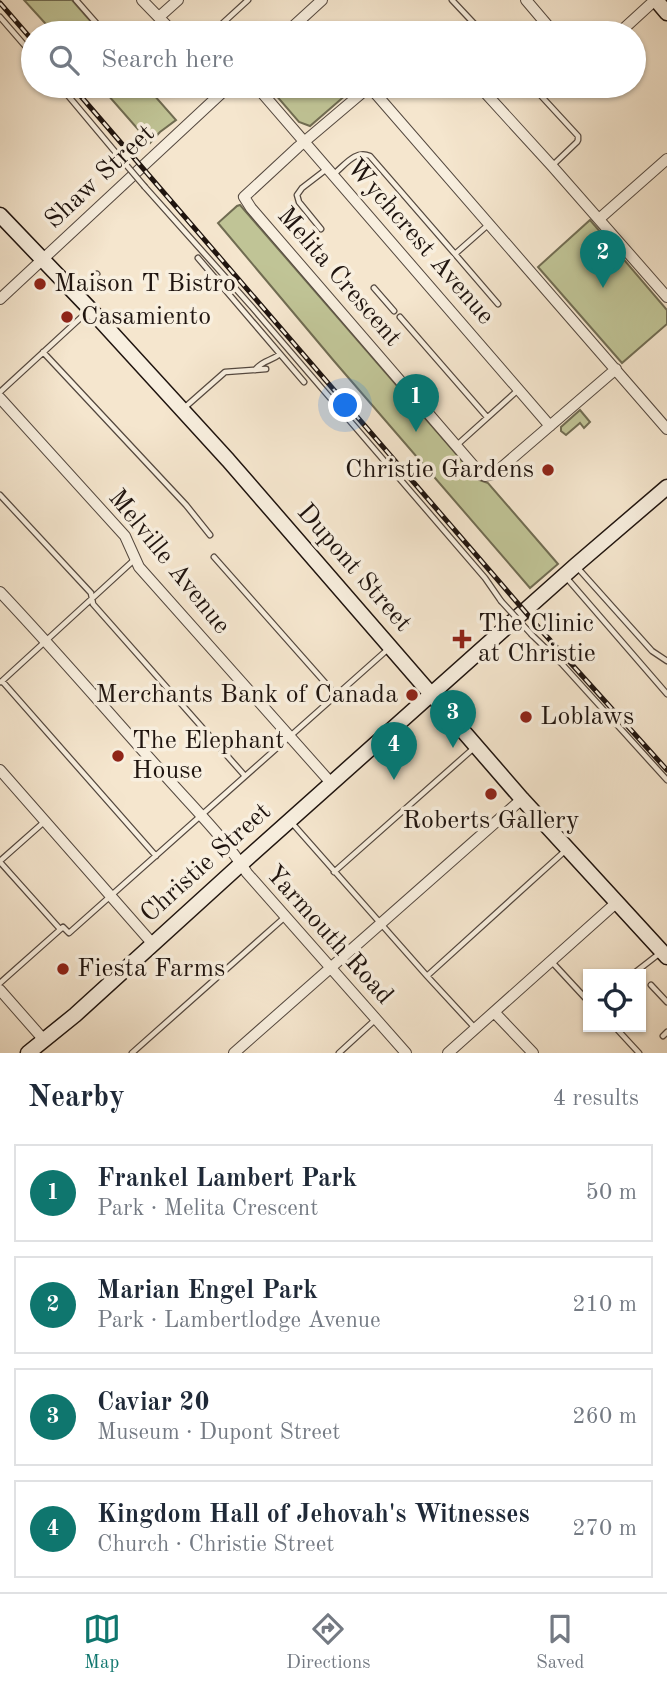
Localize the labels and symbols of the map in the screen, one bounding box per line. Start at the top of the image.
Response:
street label: Shaw Street [40,120,160,234]
street label: Wychcrest Avenue [341,154,499,330]
street label: Melita Crescent [272,203,406,351]
pin: 2 [580,230,626,288]
place label: Maison T Bistro [54,271,236,297]
marker: Maison T Bistro [32,276,48,292]
place label: Casamiento [81,304,211,330]
marker: Casamiento [59,309,75,325]
pin: 1 [393,374,439,432]
your location [328,388,362,422]
place label: Christie Gardens [345,457,534,483]
marker: Christie Gardens [540,462,556,478]
street label: Melville Avenue [103,485,235,639]
street label: Dupont Street [292,499,416,637]
place label: The Clinic at Christie [478,611,596,667]
marker: The Clinic at Christie [452,629,472,649]
place label: Merchants Bank of Canada [96,682,398,708]
marker: Merchants Bank of Canada [404,687,420,703]
pin: 3 [430,690,476,748]
place label: Loblaws [540,704,634,730]
marker: Loblaws [518,709,534,725]
pin: 4 [371,722,417,780]
place label: The Elephant House [132,728,284,784]
marker: The Elephant House [110,748,126,764]
marker: Roberts Gallery [483,786,499,802]
street label: Christie Street [136,798,276,928]
place label: Roberts Gallery [402,808,580,834]
street label: Yarmouth Road [260,861,398,1009]
place label: Fiesta Farms [77,956,225,982]
marker: Fiesta Farms [55,961,71,977]

